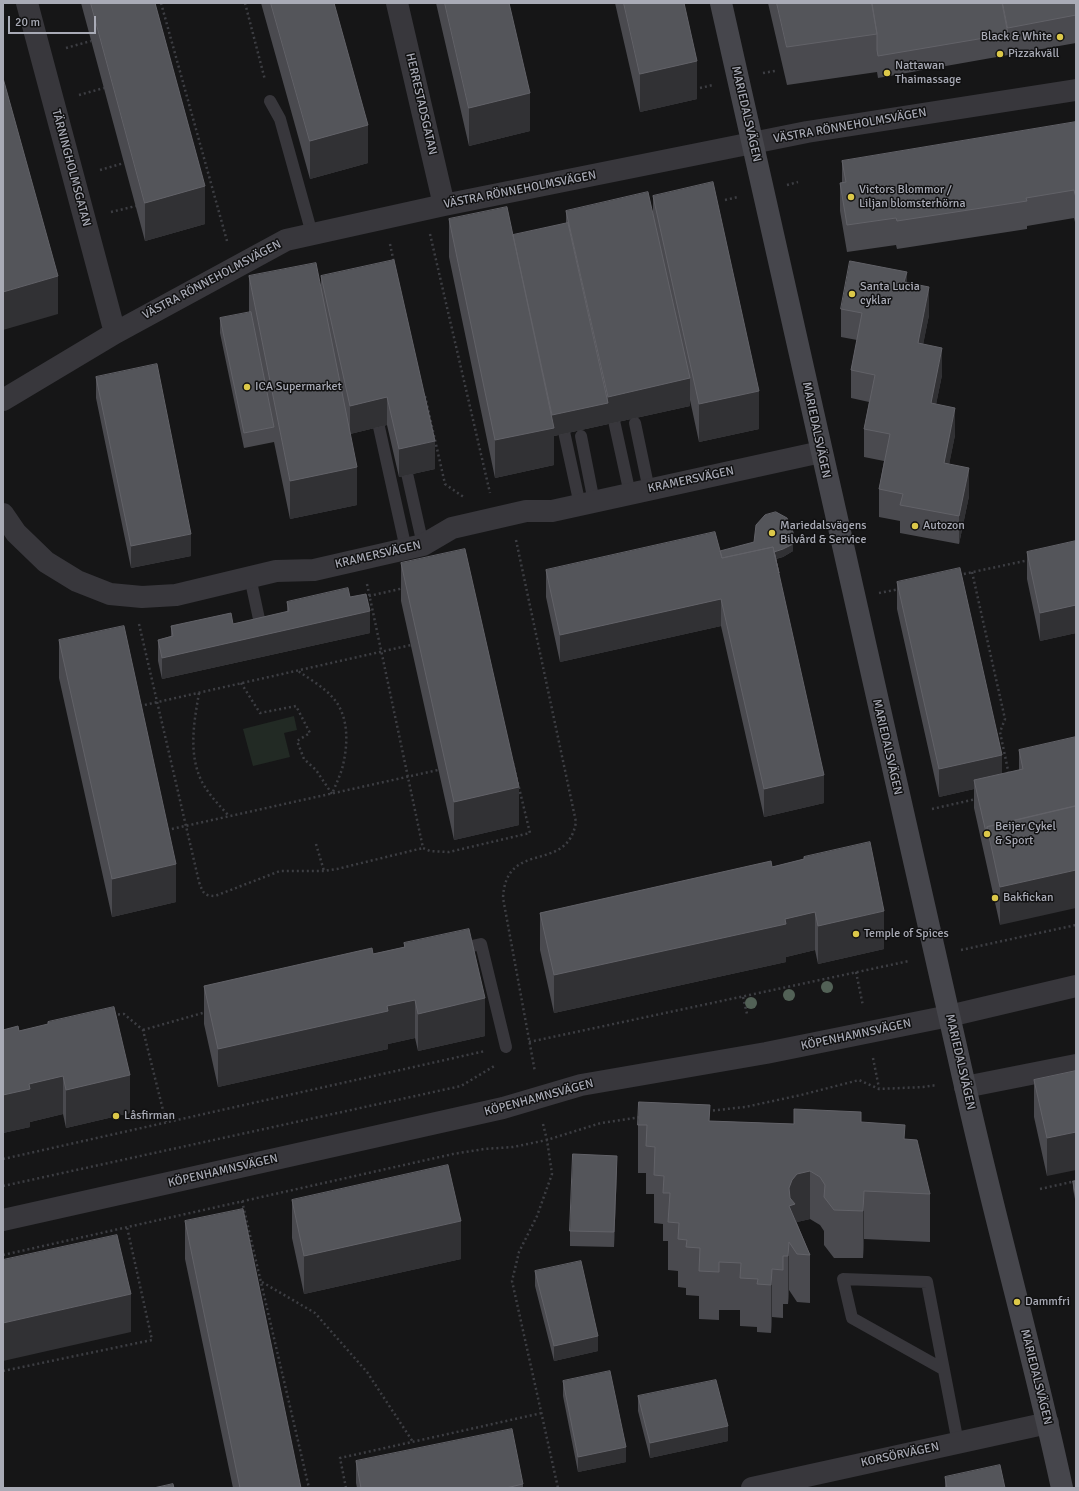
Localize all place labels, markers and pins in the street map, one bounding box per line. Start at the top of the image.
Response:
place label: Black & White [981,30,1052,44]
marker: Black & White [1055,32,1065,42]
place label: Pizzakväll [1008,47,1059,61]
marker: Pizzakväll [995,49,1005,59]
place label: Nattawan Thaimassage [895,59,961,87]
marker: Nattawan Thaimassage [882,68,892,78]
place label: Victors Blommor / Liljan blomsterhörna [859,183,965,211]
marker: Victors Blommor / Liljan blomsterhörna [846,192,856,202]
place label: Santa Lucia cyklar [860,280,920,308]
marker: Santa Lucia cyklar [847,289,857,299]
place label: ICA Supermarket [255,380,342,394]
marker: ICA Supermarket [242,382,252,392]
place label: Mariedalsvägens Bilvård & Service [780,519,866,547]
place label: Autozon [923,519,965,533]
marker: Autozon [910,521,920,531]
marker: Mariedalsvägens Bilvård & Service [767,528,777,538]
place label: Beijer Cykel & Sport [995,820,1056,848]
marker: Beijer Cykel & Sport [982,829,992,839]
place label: Bakfickan [1003,891,1054,905]
marker: Bakfickan [990,893,1000,903]
place label: Temple of Spices [864,927,949,941]
marker: Temple of Spices [851,929,861,939]
place label: Låsfirman [124,1109,175,1123]
marker: Låsfirman [111,1111,121,1121]
place label: Dammfri [1025,1295,1070,1309]
marker: Dammfri [1012,1297,1022,1307]

